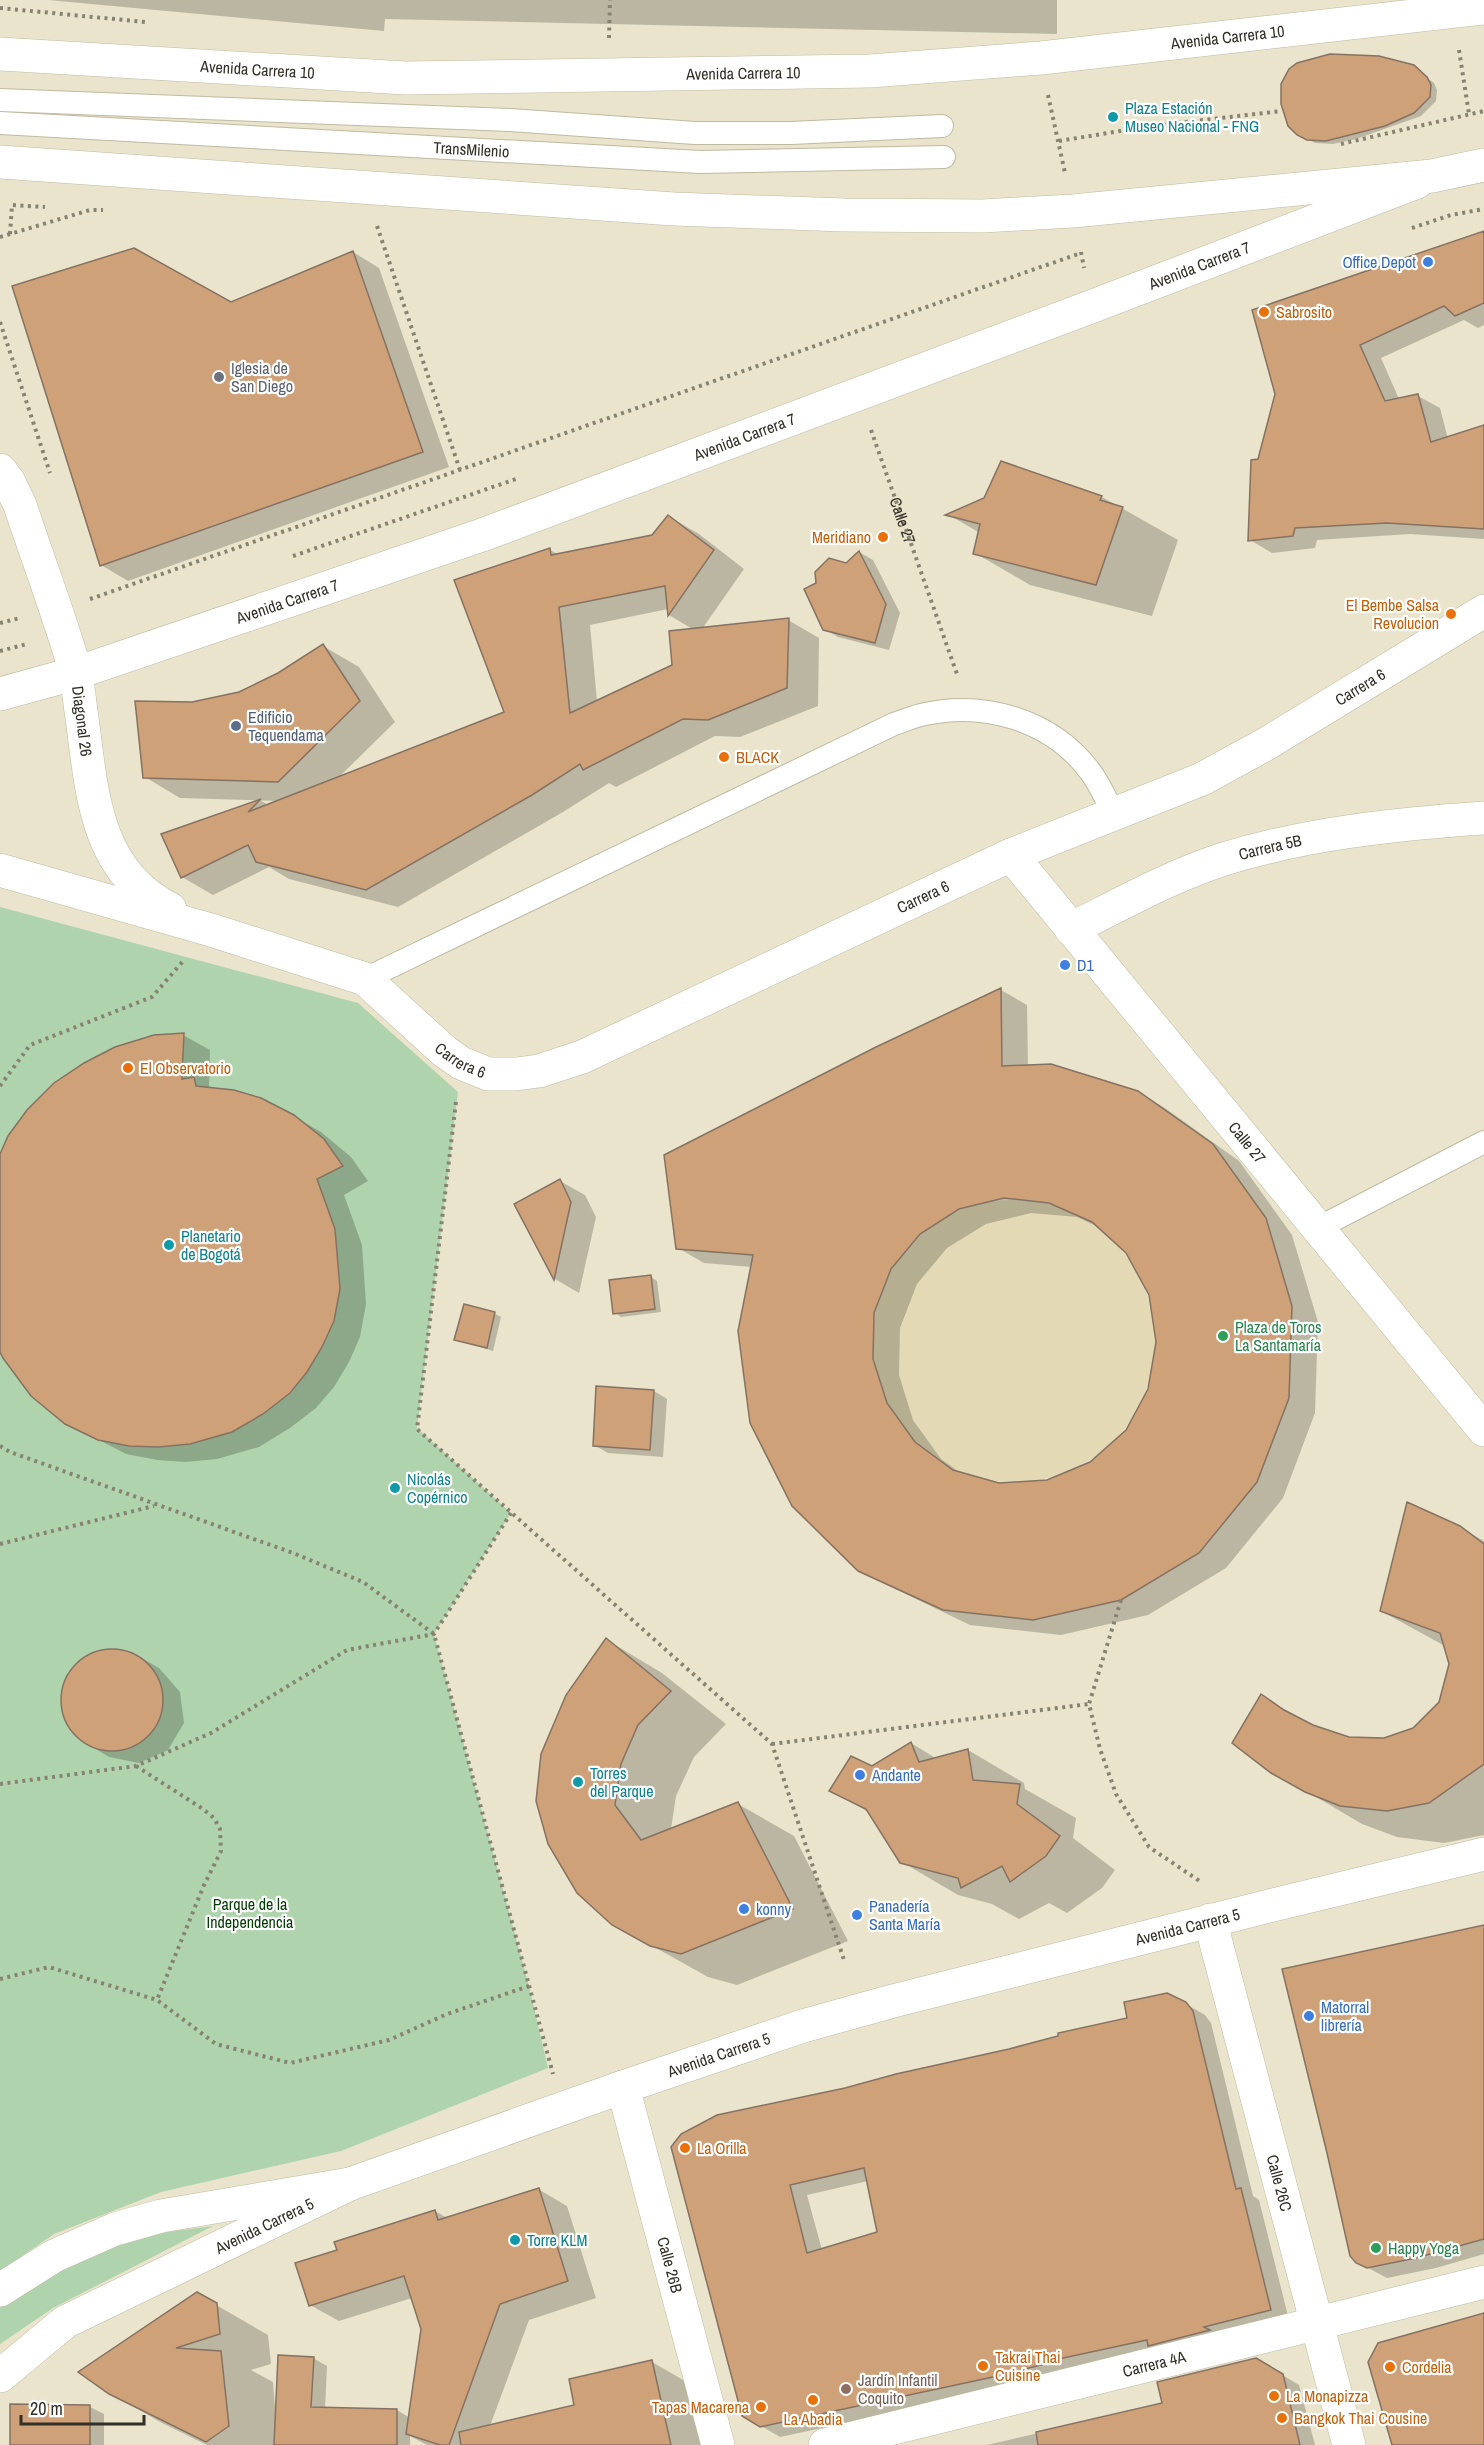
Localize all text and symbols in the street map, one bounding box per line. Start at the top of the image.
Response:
street label: Avenida Carrera 10 [1169,20,1286,54]
street label: Avenida Carrera 10 [199,55,315,84]
street label: Avenida Carrera 10 [685,61,801,85]
place label: Plaza Estación Museo Nacional - FNG [1125,97,1259,137]
marker: Plaza Estación Museo Nacional - FNG [1106,110,1120,124]
street label: TransMilenio [433,136,510,162]
street label: Avenida Carrera 7 [1144,236,1253,295]
place label: Office Depot [1343,251,1416,273]
marker: Office Depot [1421,255,1435,269]
place label: Sabrosito [1276,301,1332,323]
marker: Sabrosito [1257,305,1271,319]
place label: Iglesia de San Diego [231,357,293,397]
marker: Iglesia de San Diego [212,370,226,384]
street label: Avenida Carrera 7 [690,408,798,466]
street label: Calle 27 [885,494,921,547]
place label: Meridiano [812,526,871,548]
marker: Meridiano [876,530,890,544]
street label: Avenida Carrera 7 [232,574,341,629]
place label: El Bembe Salsa Revolucion [1346,594,1440,634]
marker: El Bembe Salsa Revolucion [1444,607,1458,621]
street label: Carrera 6 [1331,663,1389,711]
street label: Diagonal 26 [67,685,98,758]
place label: Edificio Tequendama [248,706,325,746]
marker: Edificio Tequendama [229,719,243,733]
place label: BLACK [736,746,779,768]
marker: BLACK [717,750,731,764]
street label: Carrera 5B [1236,829,1304,865]
street label: Carrera 6 [893,875,953,918]
place label: D1 [1077,954,1094,976]
marker: D1 [1058,958,1072,972]
street label: Carrera 6 [430,1037,489,1083]
place label: El Observatorio [140,1057,231,1079]
marker: El Observatorio [121,1061,135,1075]
street label: Calle 27 [1224,1117,1271,1168]
place label: Planetario de Bogotá [181,1225,242,1265]
marker: Planetario de Bogotá [162,1238,176,1252]
place label: Plaza de Toros La Santamaría [1235,1316,1322,1356]
marker: Plaza de Toros La Santamaría [1216,1329,1230,1343]
place label: Nicolás Copérnico [407,1468,468,1508]
marker: Nicolás Copérnico [388,1481,402,1495]
place label: Torres del Parque [590,1762,653,1802]
place label: Andante [871,1764,921,1786]
marker: Andante [853,1768,867,1782]
marker: Torres del Parque [571,1775,585,1789]
park label: Parque de la Independencia [207,1893,294,1933]
place label: Panadería Santa María [869,1895,941,1935]
place label: konny [756,1898,791,1920]
marker: konny [737,1902,751,1916]
street label: Avenida Carrera 5 [1132,1903,1242,1951]
marker: Panadería Santa María [850,1908,864,1922]
place label: Matorral librería [1321,1996,1369,2036]
marker: Matorral librería [1302,2009,1316,2023]
street label: Avenida Carrera 5 [664,2027,773,2082]
place label: La Orilla [697,2137,747,2159]
marker: La Orilla [678,2141,692,2155]
street label: Calle 26C [1262,2152,1298,2214]
street label: Avenida Carrera 5 [210,2192,317,2259]
place label: Torre KLM [527,2229,588,2251]
marker: Torre KLM [508,2233,522,2247]
street label: Calle 26B [652,2235,688,2295]
place label: Happy Yoga [1388,2237,1460,2259]
marker: Happy Yoga [1369,2241,1383,2255]
street label: Carrera 4A [1120,2345,1188,2382]
place label: Takrai Thai Cuisine [995,2346,1061,2386]
place label: Cordelia [1402,2356,1452,2378]
marker: Takrai Thai Cuisine [976,2359,990,2373]
marker: Cordelia [1383,2360,1397,2374]
place label: Jardín Infantil Coquito [858,2369,938,2409]
marker: Jardín Infantil Coquito [839,2382,853,2396]
place label: La Monapizza [1286,2385,1369,2407]
scale bar [21,2388,144,2426]
marker: La Monapizza [1267,2389,1281,2403]
marker: La Abadia [806,2393,820,2407]
text: 20 m [30,2396,63,2421]
place label: Tapas Macarena [652,2396,750,2418]
marker: Tapas Macarena [754,2400,768,2414]
place label: Bangkok Thai Cousine [1294,2407,1427,2429]
place label: La Abadia [783,2408,843,2430]
marker: Bangkok Thai Cousine [1275,2411,1289,2425]

